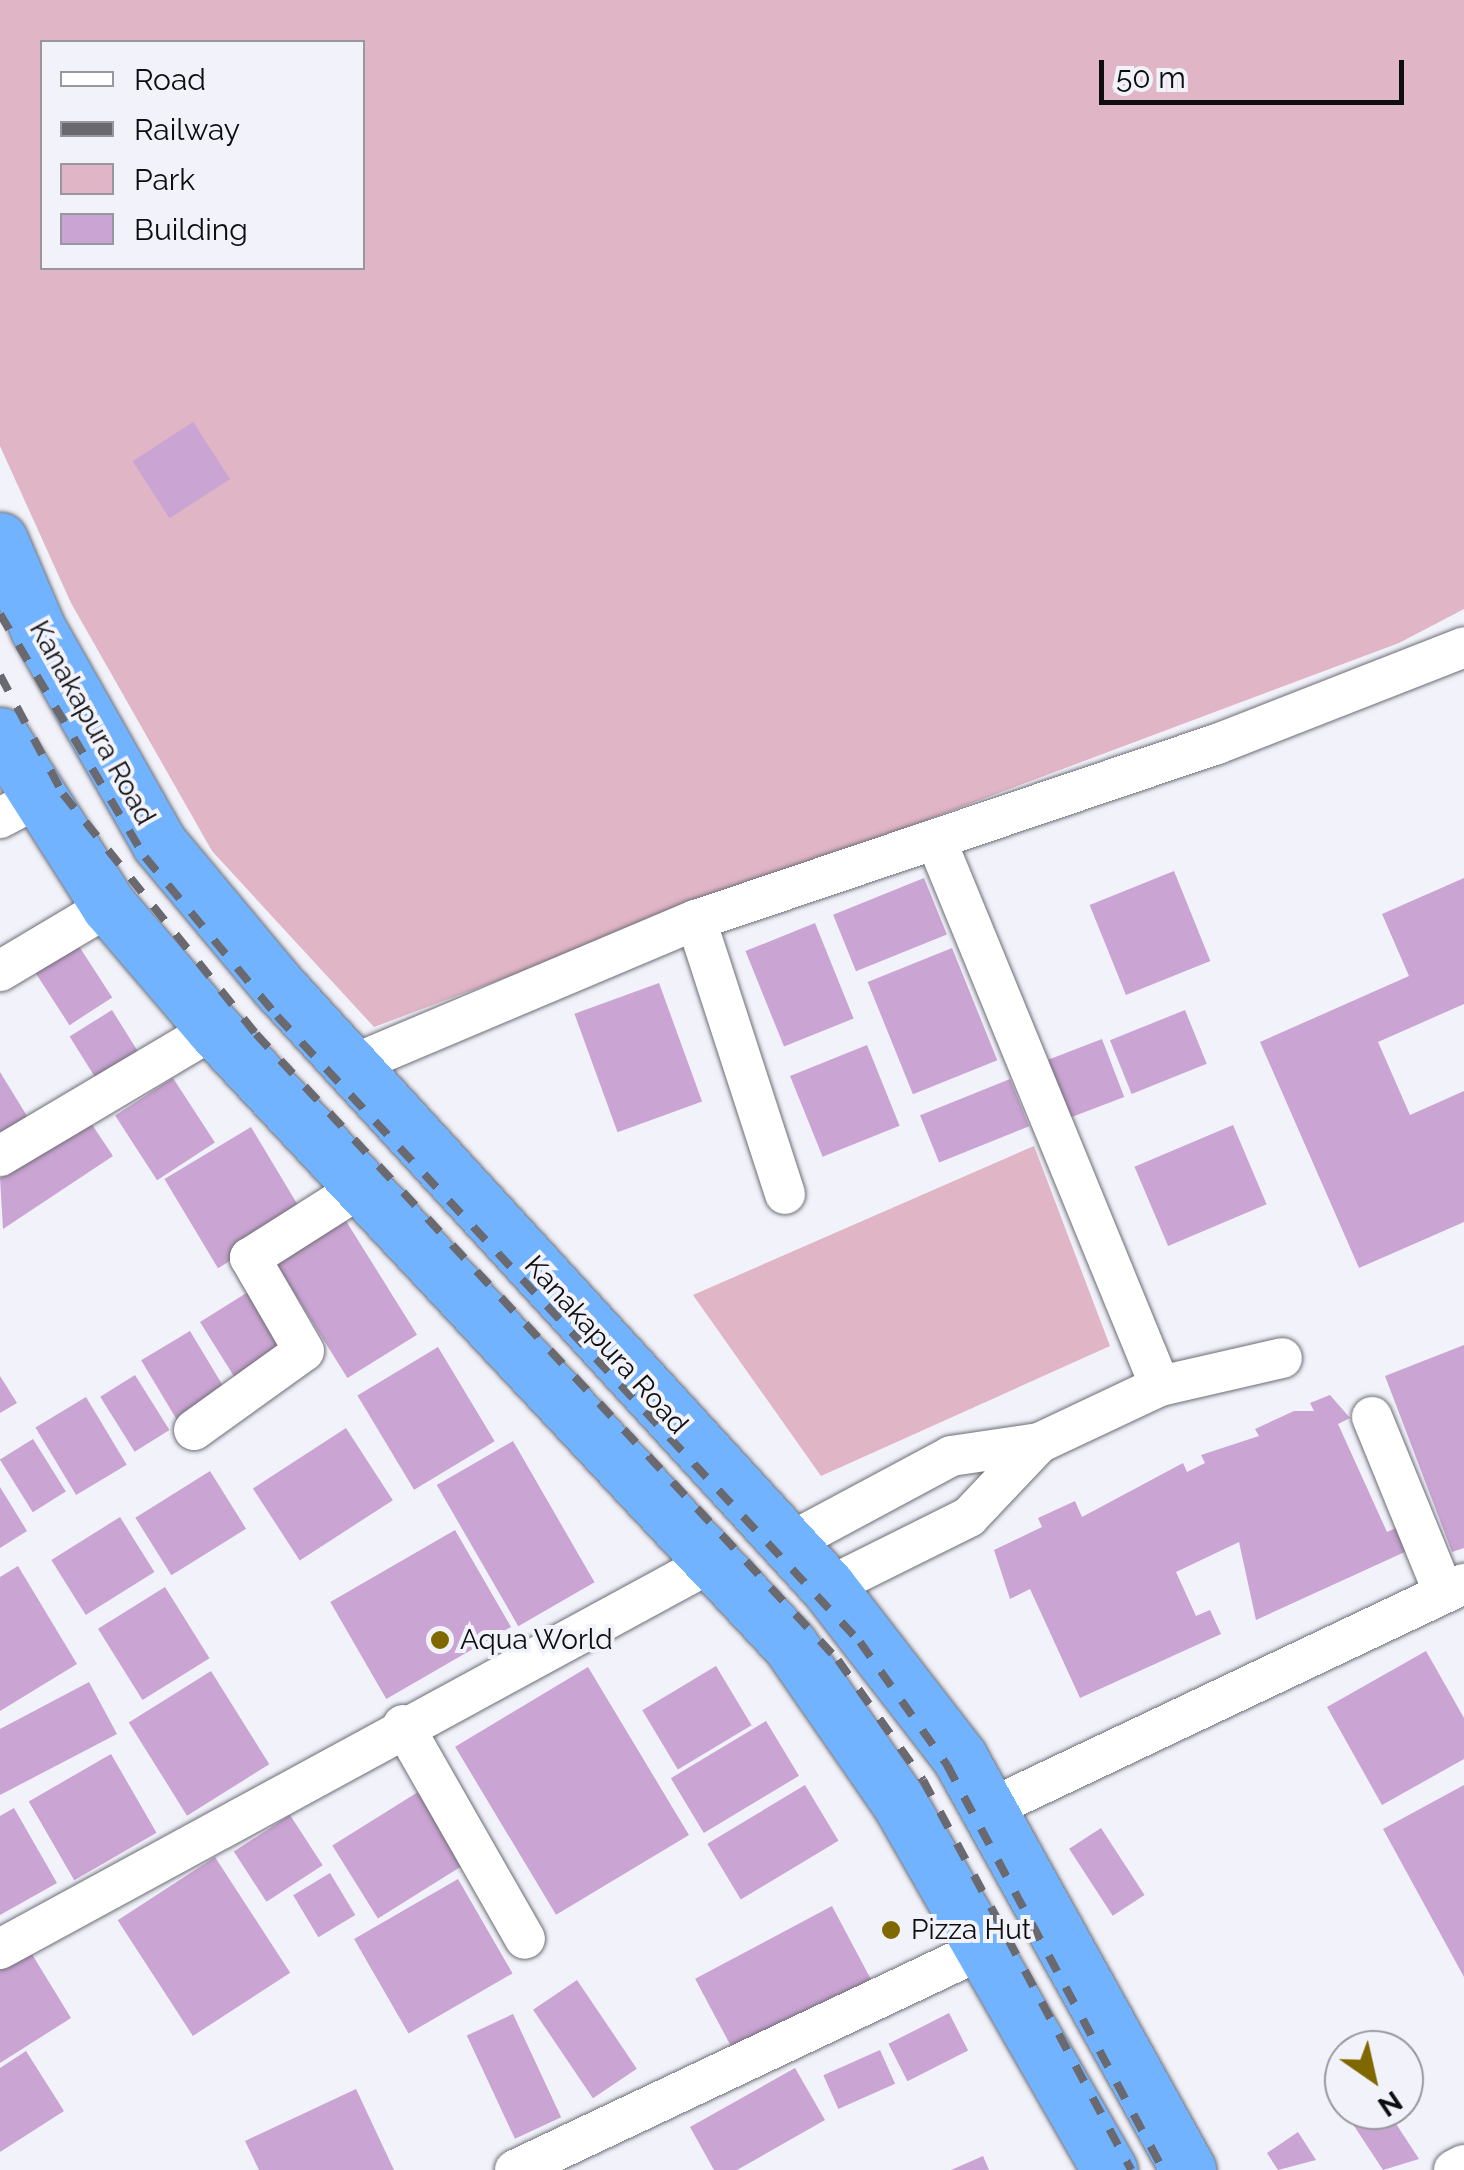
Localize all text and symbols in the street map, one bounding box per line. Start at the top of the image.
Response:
legend [40,40,365,270]
scale bar [1104,40,1409,102]
text: 50 m [1116,60,1186,95]
text: Road [134,62,206,97]
text: Railway [134,112,240,147]
text: Park [134,162,195,197]
text: Building [134,212,248,247]
street label: Kanakapura Road [22,615,162,831]
street label: Kanakapura Road [517,1249,695,1441]
place label: Aqua World [460,1623,614,1657]
marker: Aqua World [429,1629,451,1651]
place label: Pizza Hut [911,1913,1031,1947]
marker: Pizza Hut [880,1919,902,1941]
north arrow [1324,2030,1424,2130]
text: N [1372,2084,1408,2123]

